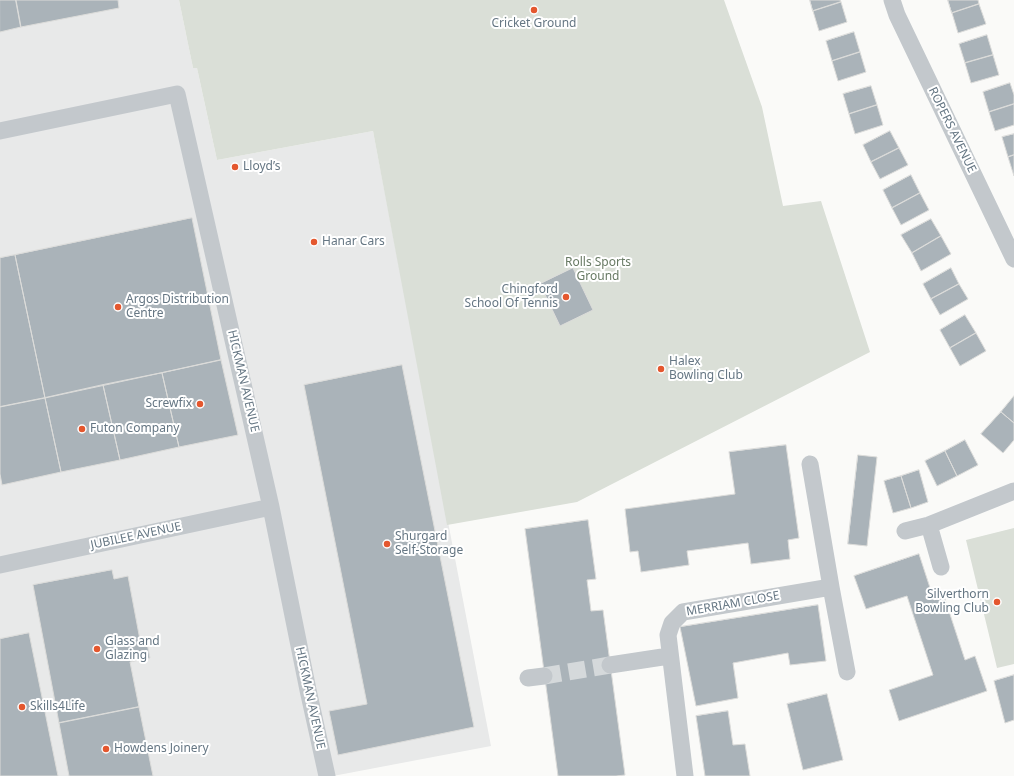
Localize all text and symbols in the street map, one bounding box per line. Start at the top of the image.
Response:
marker: Cricket Ground [529,5,539,15]
place label: Cricket Ground [492,17,576,31]
street label: ROPERS AVENUE [925,85,979,175]
place label: Lloyd’s [243,160,280,174]
marker: Lloyd’s [230,162,240,172]
place label: Hanar Cars [322,235,385,249]
marker: Hanar Cars [309,237,319,247]
park label: Rolls Sports Ground [565,256,631,284]
place label: Chingford School Of Tennis [465,283,558,311]
marker: Chingford School Of Tennis [561,292,571,302]
place label: Argos Distribution Centre [126,293,229,321]
marker: Argos Distribution Centre [113,302,123,312]
street label: HICKMAN AVENUE [224,329,262,433]
place label: Halex Bowling Club [669,355,743,383]
marker: Halex Bowling Club [656,364,666,374]
place label: Screwfix [145,397,192,411]
marker: Screwfix [195,399,205,409]
place label: Futon Company [90,422,179,436]
marker: Futon Company [77,424,87,434]
street label: JUBILEE AVENUE [89,519,183,553]
place label: Shurgard Self-Storage [395,530,463,558]
marker: Shurgard Self-Storage [382,539,392,549]
place label: Silverthorn Bowling Club [915,588,989,616]
street label: MERRIAM CLOSE [685,589,781,619]
marker: Silverthorn Bowling Club [992,597,1002,607]
place label: Glass and Glazing [105,635,160,663]
marker: Glass and Glazing [92,644,102,654]
street label: HICKMAN AVENUE [292,645,328,751]
place label: Skills4Life [30,700,85,714]
marker: Skills4Life [17,702,27,712]
place label: Howdens Joinery [114,742,209,756]
marker: Howdens Joinery [101,744,111,754]

